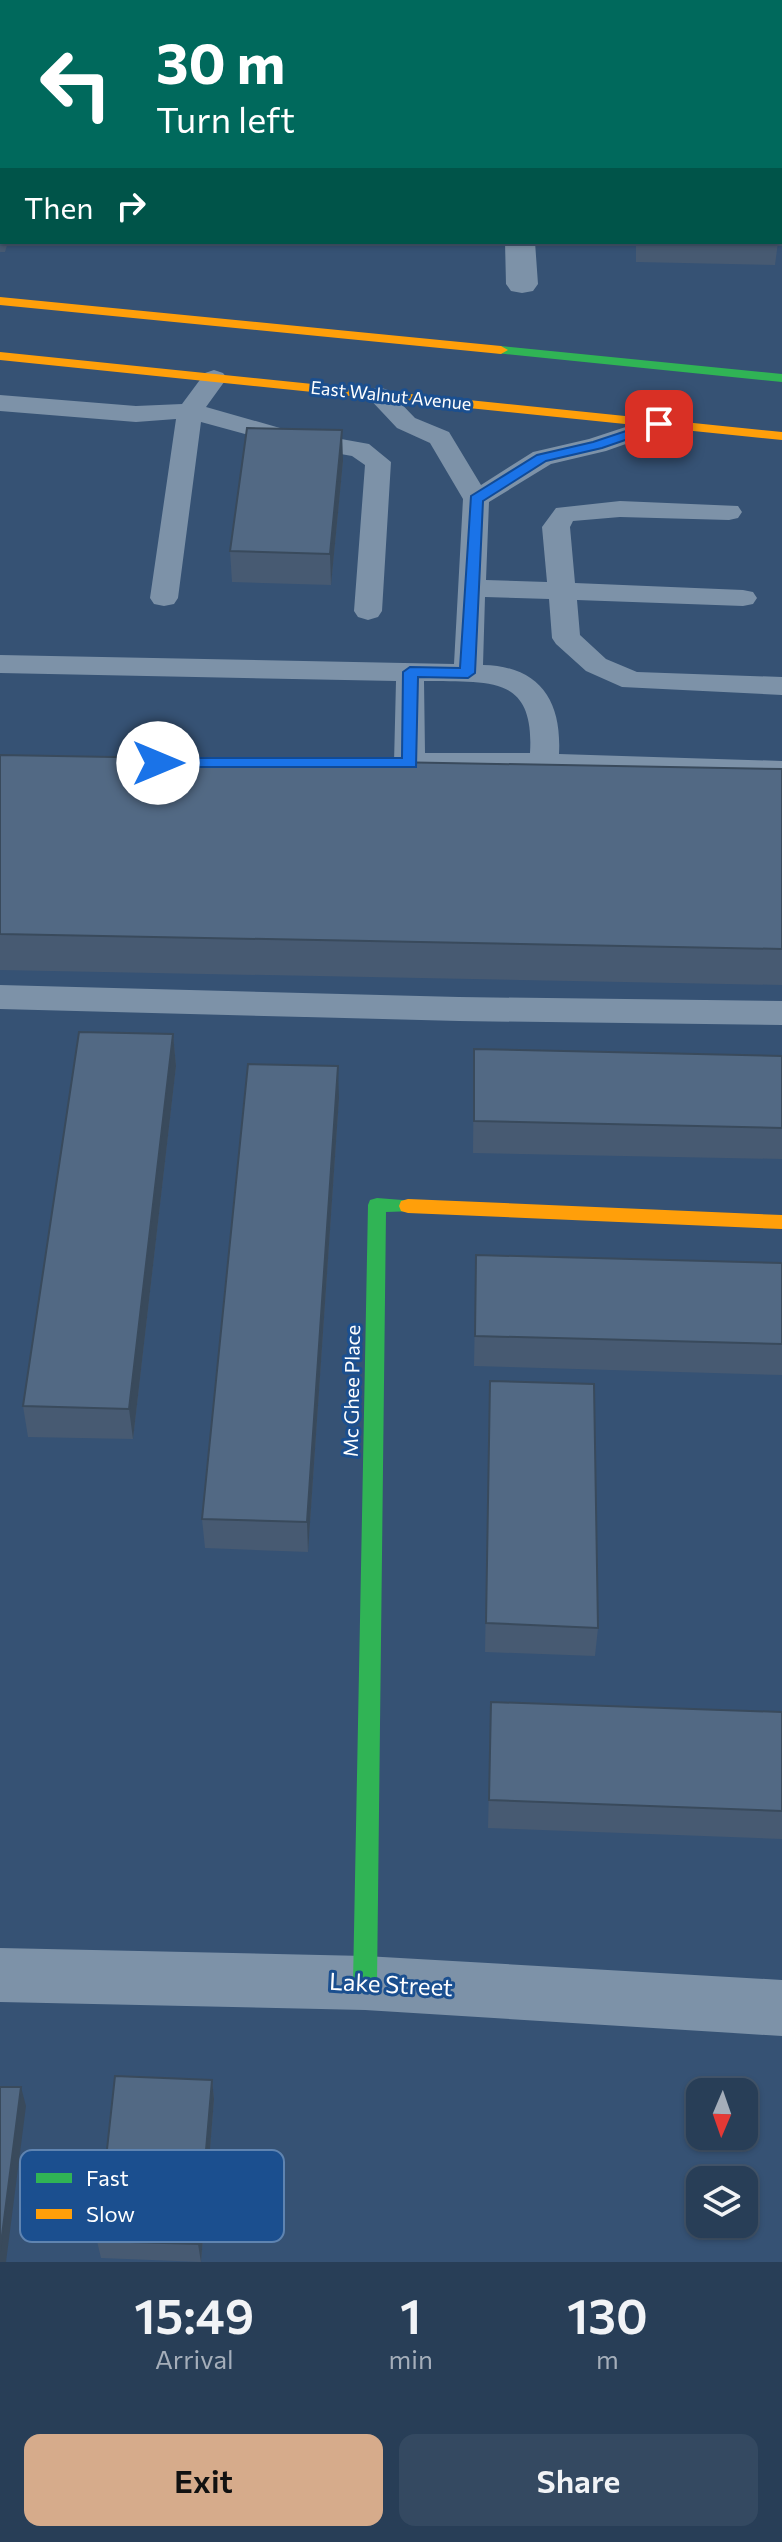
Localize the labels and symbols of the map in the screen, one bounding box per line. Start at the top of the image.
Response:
street label: East Walnut Avenue [310,376,473,414]
pin [625,390,693,458]
position arrow [116,721,200,805]
street label: Mc Ghee Place [338,1325,364,1457]
street label: Lake Street [328,1966,454,2001]
north arrow [686,2078,758,2150]
legend [20,2150,284,2242]
text: Fast [86,2164,129,2191]
text: Slow [86,2200,135,2227]

